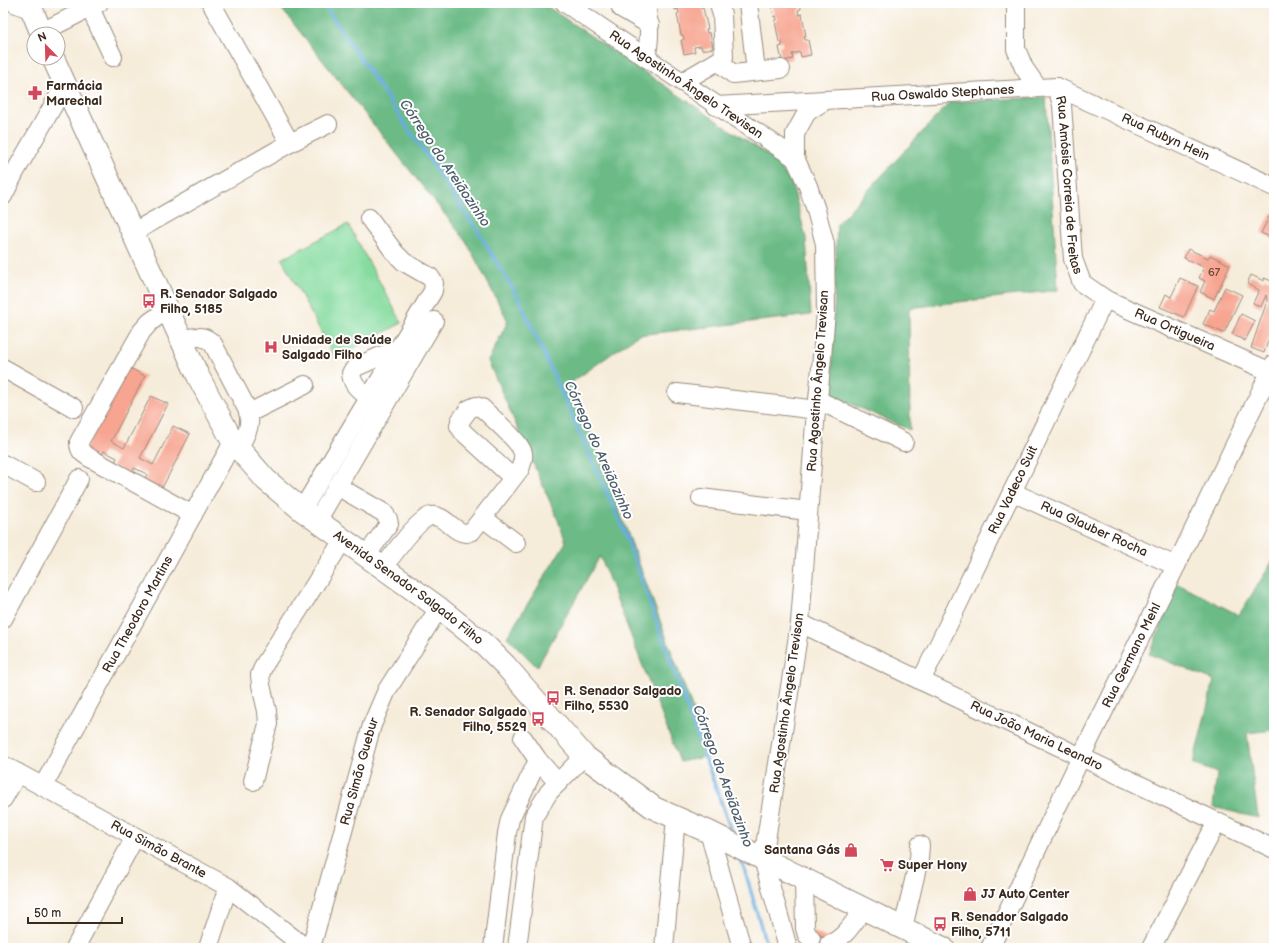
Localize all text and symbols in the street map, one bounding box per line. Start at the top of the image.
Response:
north arrow [26,26,66,66]
street label: Rua Agostinho Ângelo Trevisan [606,27,766,142]
text: N [36,30,49,45]
place label: Farmácia Marechal [46,78,102,109]
street label: Rua Oswaldo Stephanes [871,81,1015,105]
pharmacy icon: Farmácia Marechal [27,85,43,101]
street label: Rua Amósis Correia de Freitas [1052,94,1086,277]
water label: Córrego do Areiãozinho [396,96,494,230]
street label: Rua Rubyn Hein [1119,110,1212,164]
house number: 67 [1208,266,1221,279]
place label: R. Senador Salgado Filho, 5185 [160,286,278,317]
street label: Rua Agostinho Ângelo Trevisan [803,290,832,472]
bus stop icon: R. Senador Salgado Filho, 5185 [141,293,157,309]
street label: Rua Ortigueira [1132,305,1218,354]
place label: Unidade de Saúde Salgado Filho [282,332,392,363]
hospital icon: Unidade de Saúde Salgado Filho [263,339,279,355]
water label: Córrego do Areiãozinho [561,378,637,522]
street label: Rua Vadeco Suit [985,443,1041,537]
street label: Rua Glauber Rocha [1038,498,1150,560]
street label: Avenida Senador Salgado Filho [330,527,486,648]
street label: Rua Theodoro Martins [99,553,177,676]
street label: Rua Germano Mehl [1099,600,1164,710]
street label: Rua Agostinho Ângelo Trevisan [765,612,808,794]
place label: R. Senador Salgado Filho, 5530 [564,683,682,714]
bus stop icon: R. Senador Salgado Filho, 5530 [545,690,561,706]
street label: Rua João Maria Leandro [968,697,1105,774]
water label: Córrego do Areiãozinho [689,702,757,850]
place label: R. Senador Salgado Filho, 5529 [409,704,527,735]
bus stop icon: R. Senador Salgado Filho, 5529 [530,711,546,727]
street label: Rua Simão Guebur [337,715,382,827]
street label: Rua Simão Brante [108,817,209,882]
place label: Santana Gás [764,842,840,858]
shop icon: Santana Gás [843,842,859,858]
supermarket icon: Super Hony [879,857,895,873]
place label: Super Hony [898,857,967,873]
shop icon: JJ Auto Center [962,886,978,902]
place label: JJ Auto Center [981,886,1070,902]
scale bar [28,899,122,925]
text: 50 m [34,906,61,921]
place label: R. Senador Salgado Filho, 5711 [951,909,1069,940]
bus stop icon: R. Senador Salgado Filho, 5711 [932,916,948,932]

